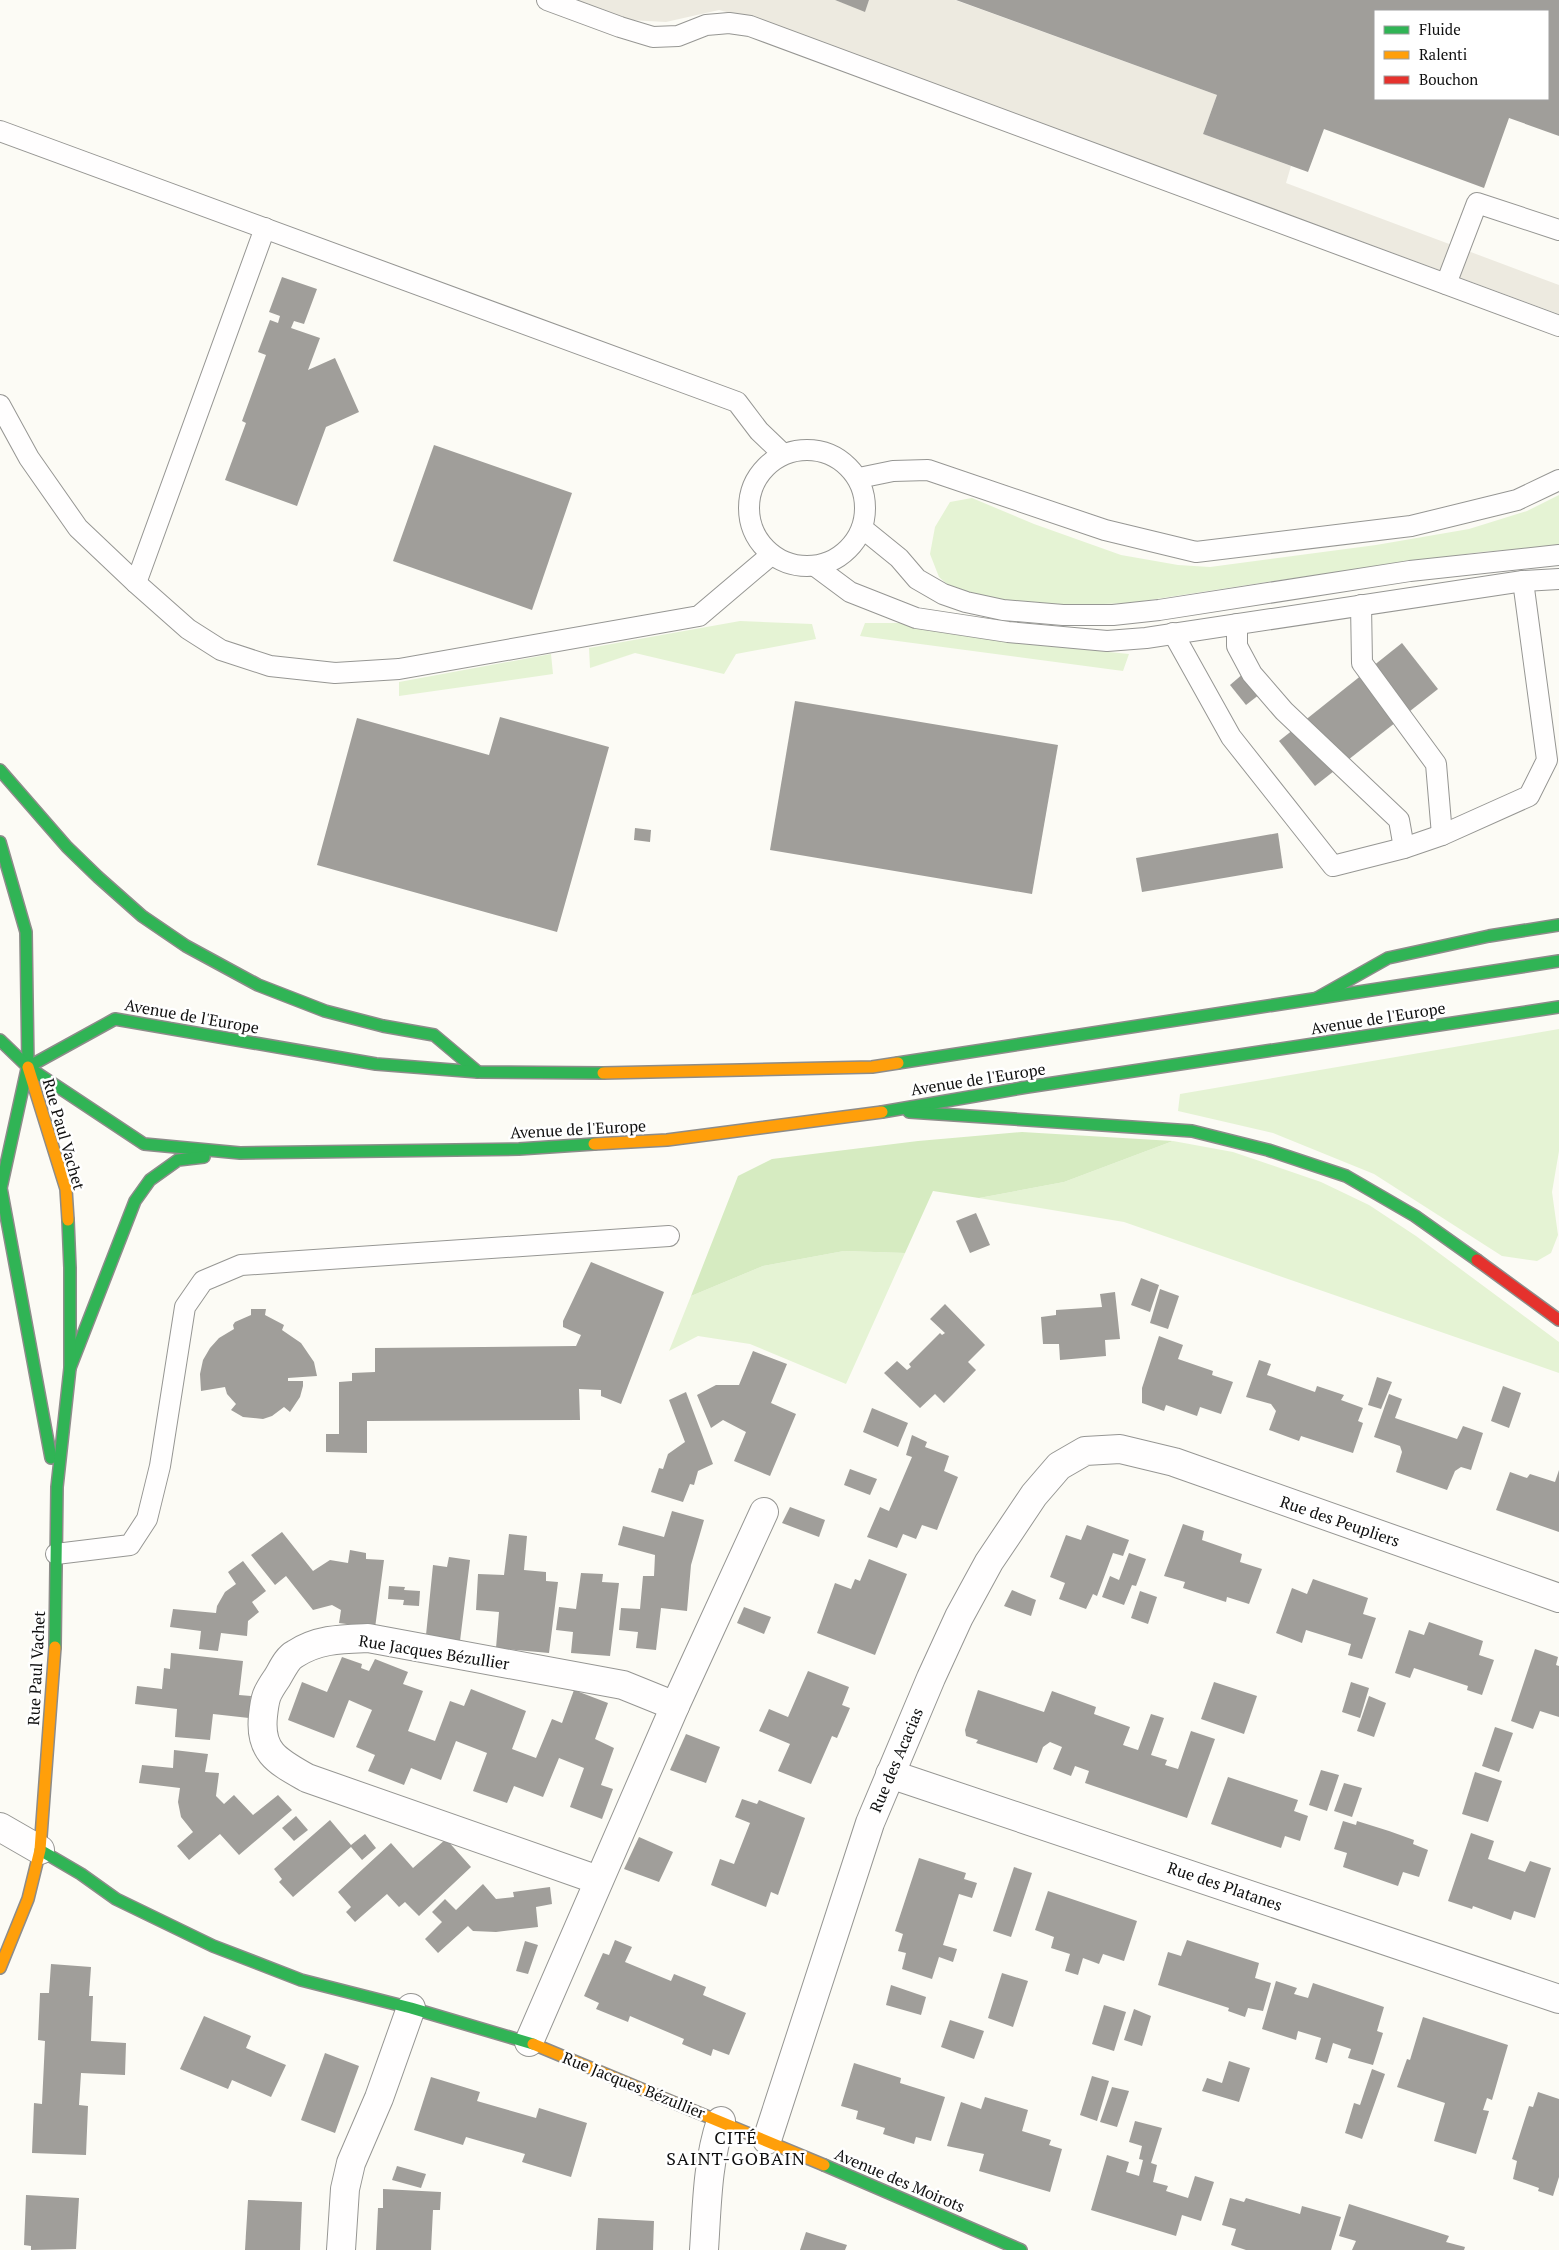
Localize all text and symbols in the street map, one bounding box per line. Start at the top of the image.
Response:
legend [1374,10,1549,100]
text: Fluide [1419,19,1461,39]
text: Ralenti [1419,44,1467,64]
text: Bouchon [1419,69,1478,89]
street label: Avenue de l'Europe [123,993,261,1039]
street label: Avenue de l'Europe [1309,996,1447,1040]
street label: Avenue de l'Europe [909,1057,1047,1101]
street label: Rue Paul Vachet [38,1076,90,1192]
street label: Avenue de l'Europe [509,1114,647,1144]
street label: Rue des Peupliers [1277,1490,1403,1552]
street label: Rue Paul Vachet [22,1610,50,1726]
street label: Rue Jacques Bézullier [357,1629,512,1675]
street label: Rue des Acacias [864,1704,928,1816]
street label: Rue des Platanes [1165,1856,1285,1916]
street label: Rue Jacques Bézullier [559,2046,709,2124]
district label: CITÉ SAINT-GOBAIN [666,2125,806,2170]
street label: Avenue des Moirots [832,2143,968,2217]

